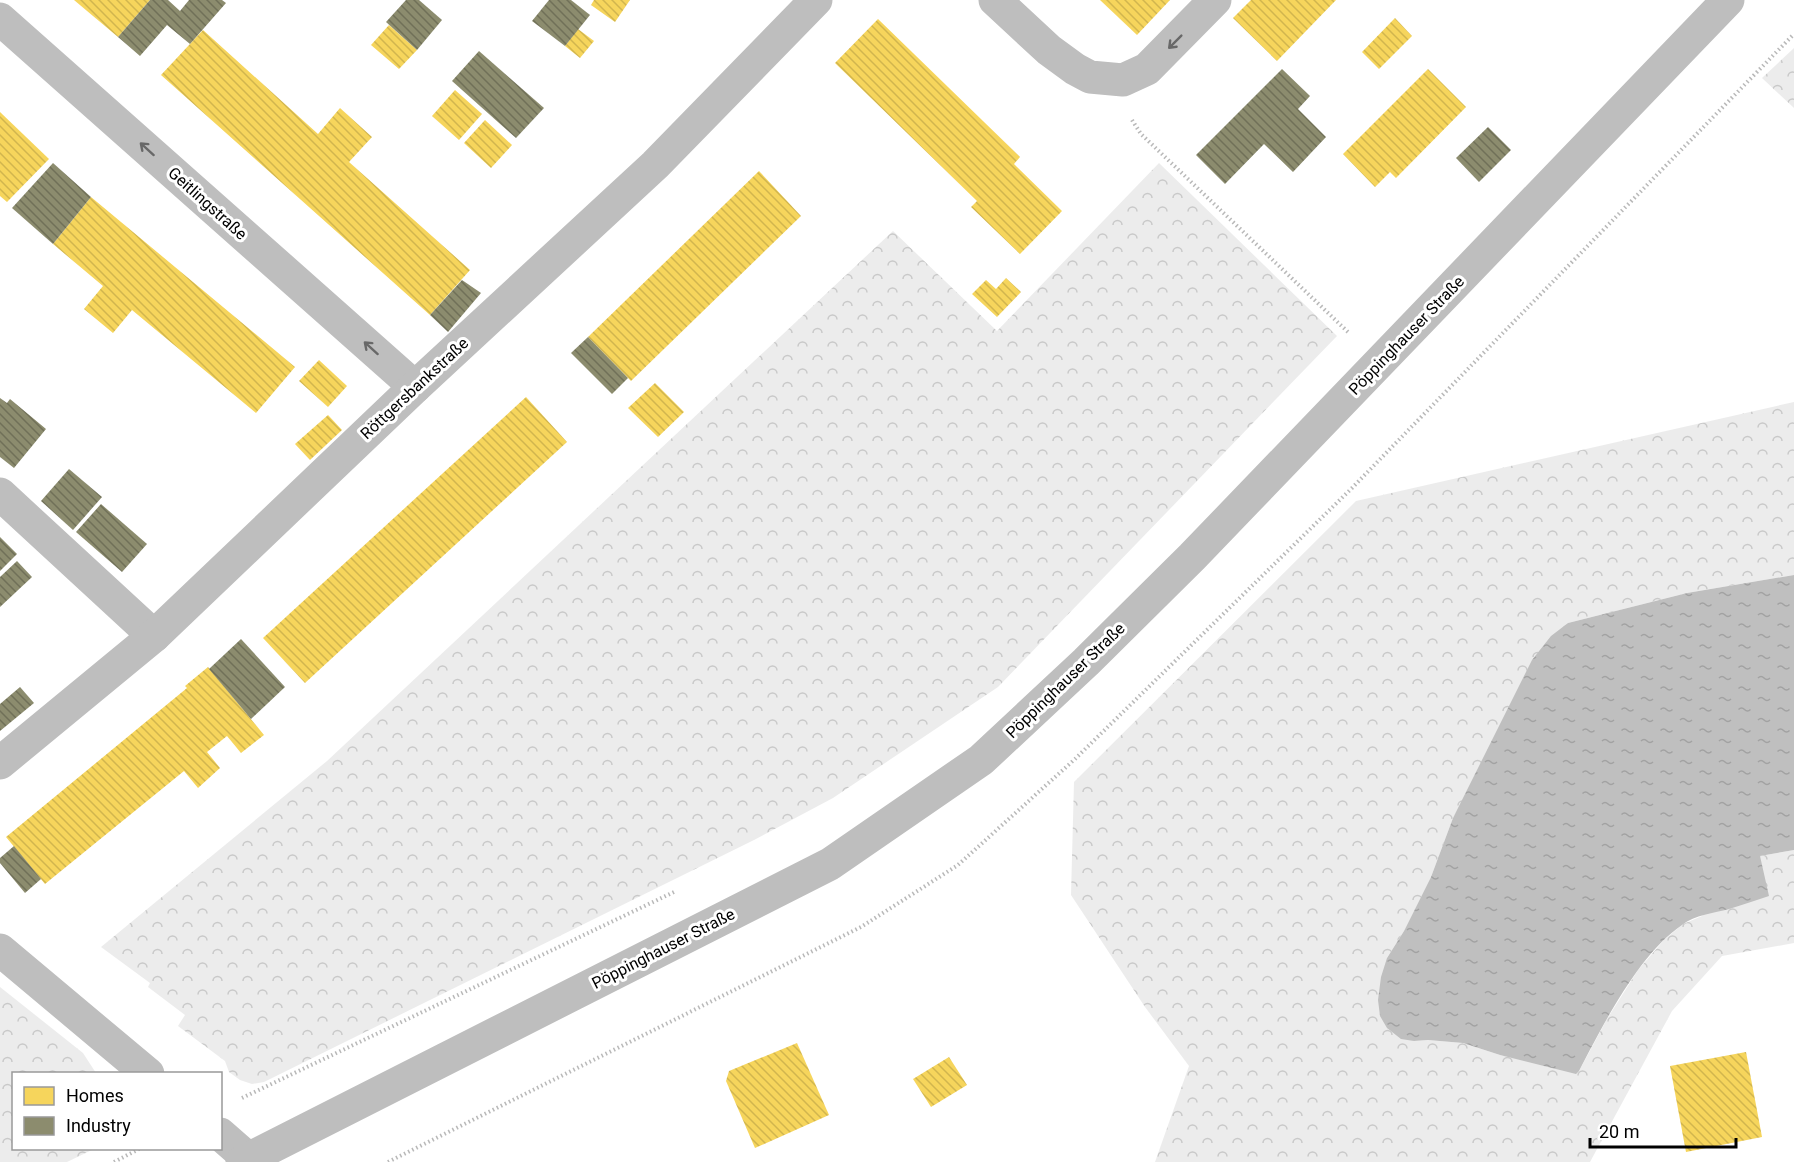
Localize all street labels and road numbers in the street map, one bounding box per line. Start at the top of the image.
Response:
street label: Geitlingstraße [164,163,251,244]
street label: Pöppinghauser Straße [1345,272,1468,399]
street label: Röttgersbankstraße [356,333,472,443]
street label: Pöppinghauser Straße [1002,619,1129,742]
street label: Pöppinghauser Straße [589,904,738,993]

